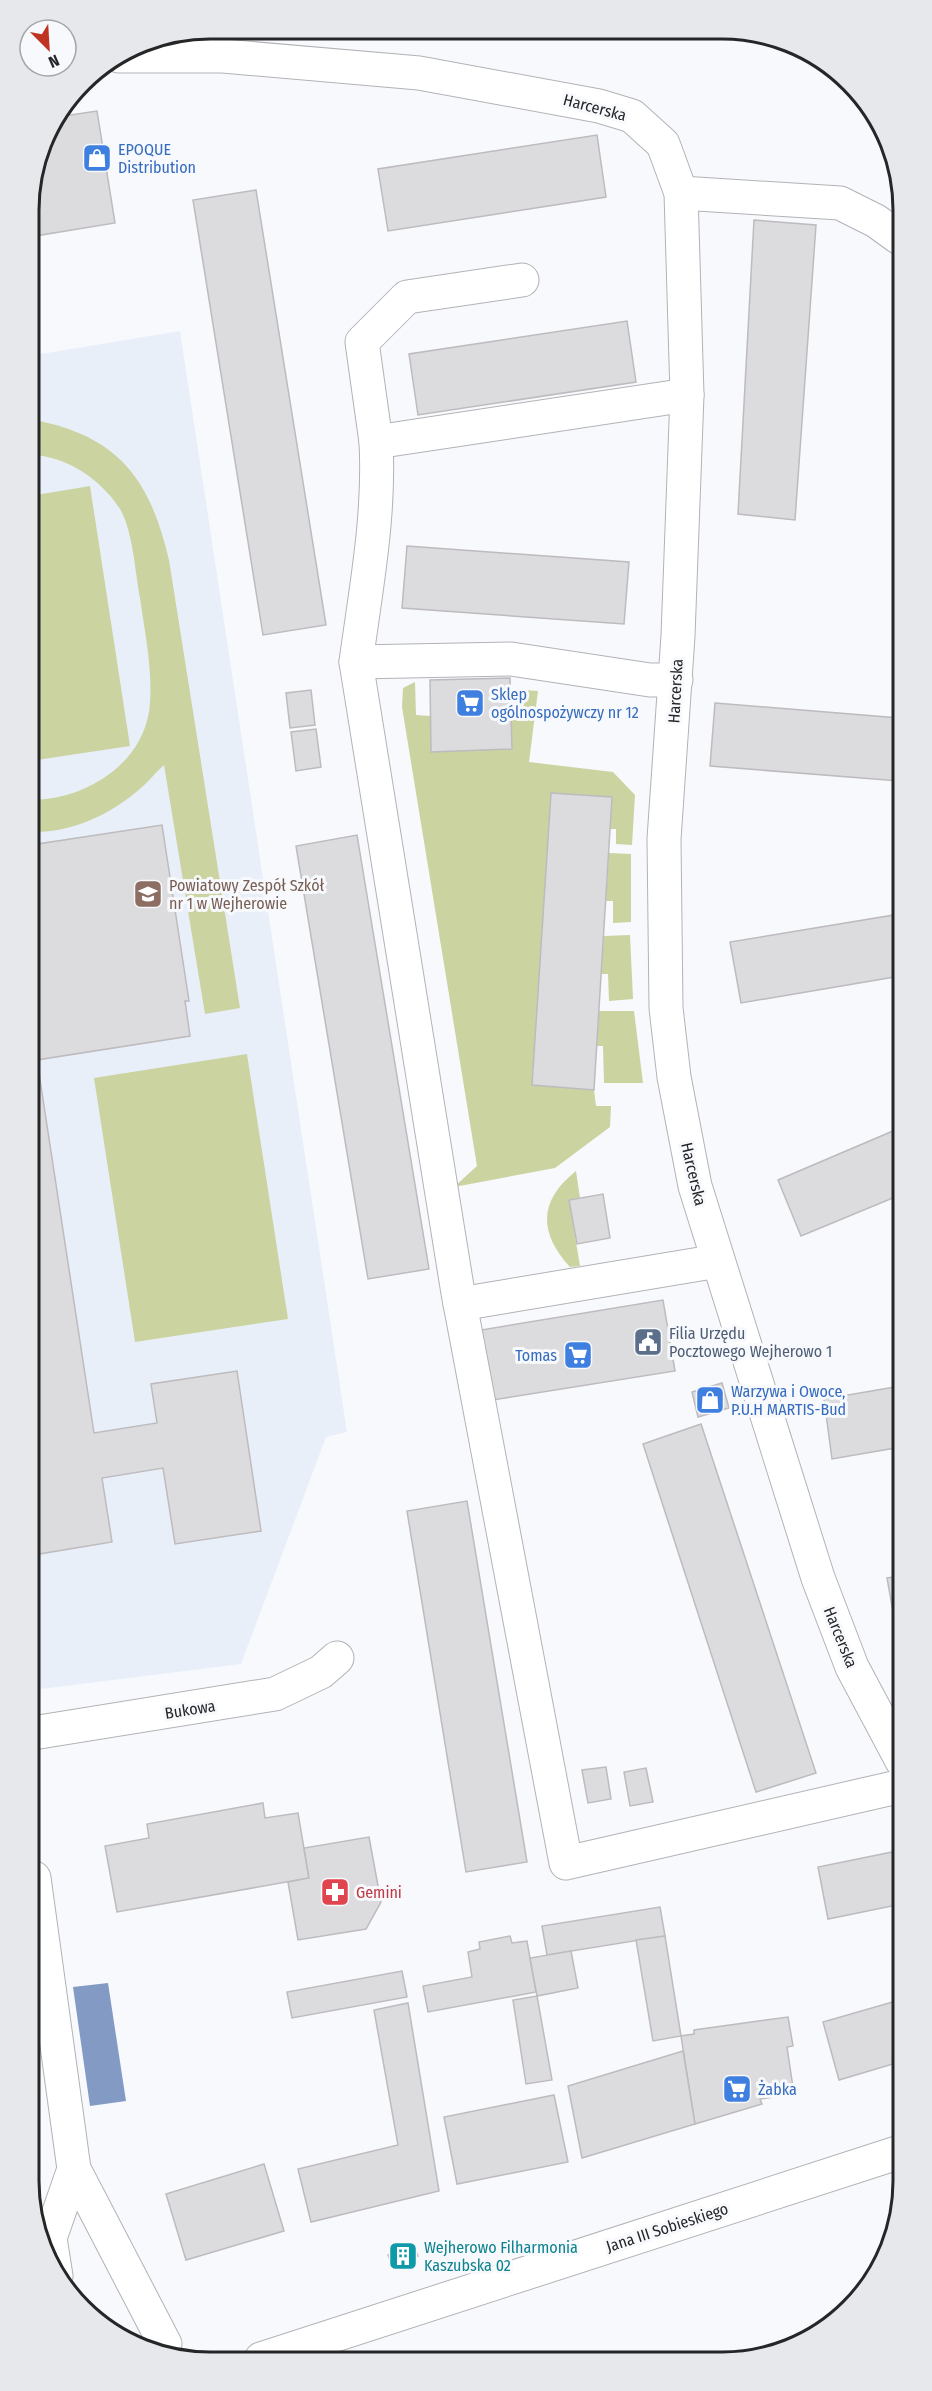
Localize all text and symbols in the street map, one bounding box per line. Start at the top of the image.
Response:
north arrow [18,18,78,78]
text: N [46,51,62,72]
street label: Harcerska [561,90,629,125]
place label: EPOQUE Distribution [118,140,196,177]
shop icon: EPOQUE Distribution [81,142,113,174]
street label: Harcerska [664,658,687,724]
place label: Sklep ogólnospożywczy nr 12 [491,685,639,722]
supermarket icon: Sklep ogólnospożywczy nr 12 [454,687,486,719]
place label: Powiatowy Zespół Szkół nr 1 w Wejherowie [169,876,325,913]
school or university icon: Powiatowy Zespół Szkół nr 1 w Wejherowie [132,878,164,910]
street label: Harcerska [677,1141,710,1208]
place label: Filia Urzędu Pocztowego Wejherowo 1 [669,1324,832,1361]
public building icon: Filia Urzędu Pocztowego Wejherowo 1 [632,1326,664,1358]
supermarket icon: Tomas [562,1339,594,1371]
place label: Tomas [515,1346,557,1365]
place label: Warzywa i Owoce, P.U.H MARTIS-Bud [731,1382,846,1419]
shop icon: Warzywa i Owoce, P.U.H MARTIS-Bud [694,1384,726,1416]
street label: Harcerska [820,1604,861,1671]
street label: Bukowa [163,1696,217,1723]
pharmacy icon: Gemini [319,1876,351,1908]
place label: Gemini [356,1883,402,1902]
supermarket icon: Żabka [721,2073,753,2105]
place label: Żabka [758,2080,797,2099]
street label: Jana III Sobieskiego [604,2199,731,2256]
place label: Wejherowo Filharmonia Kaszubska 02 [424,2238,578,2275]
building icon: Wejherowo Filharmonia Kaszubska 02 [387,2240,419,2272]

